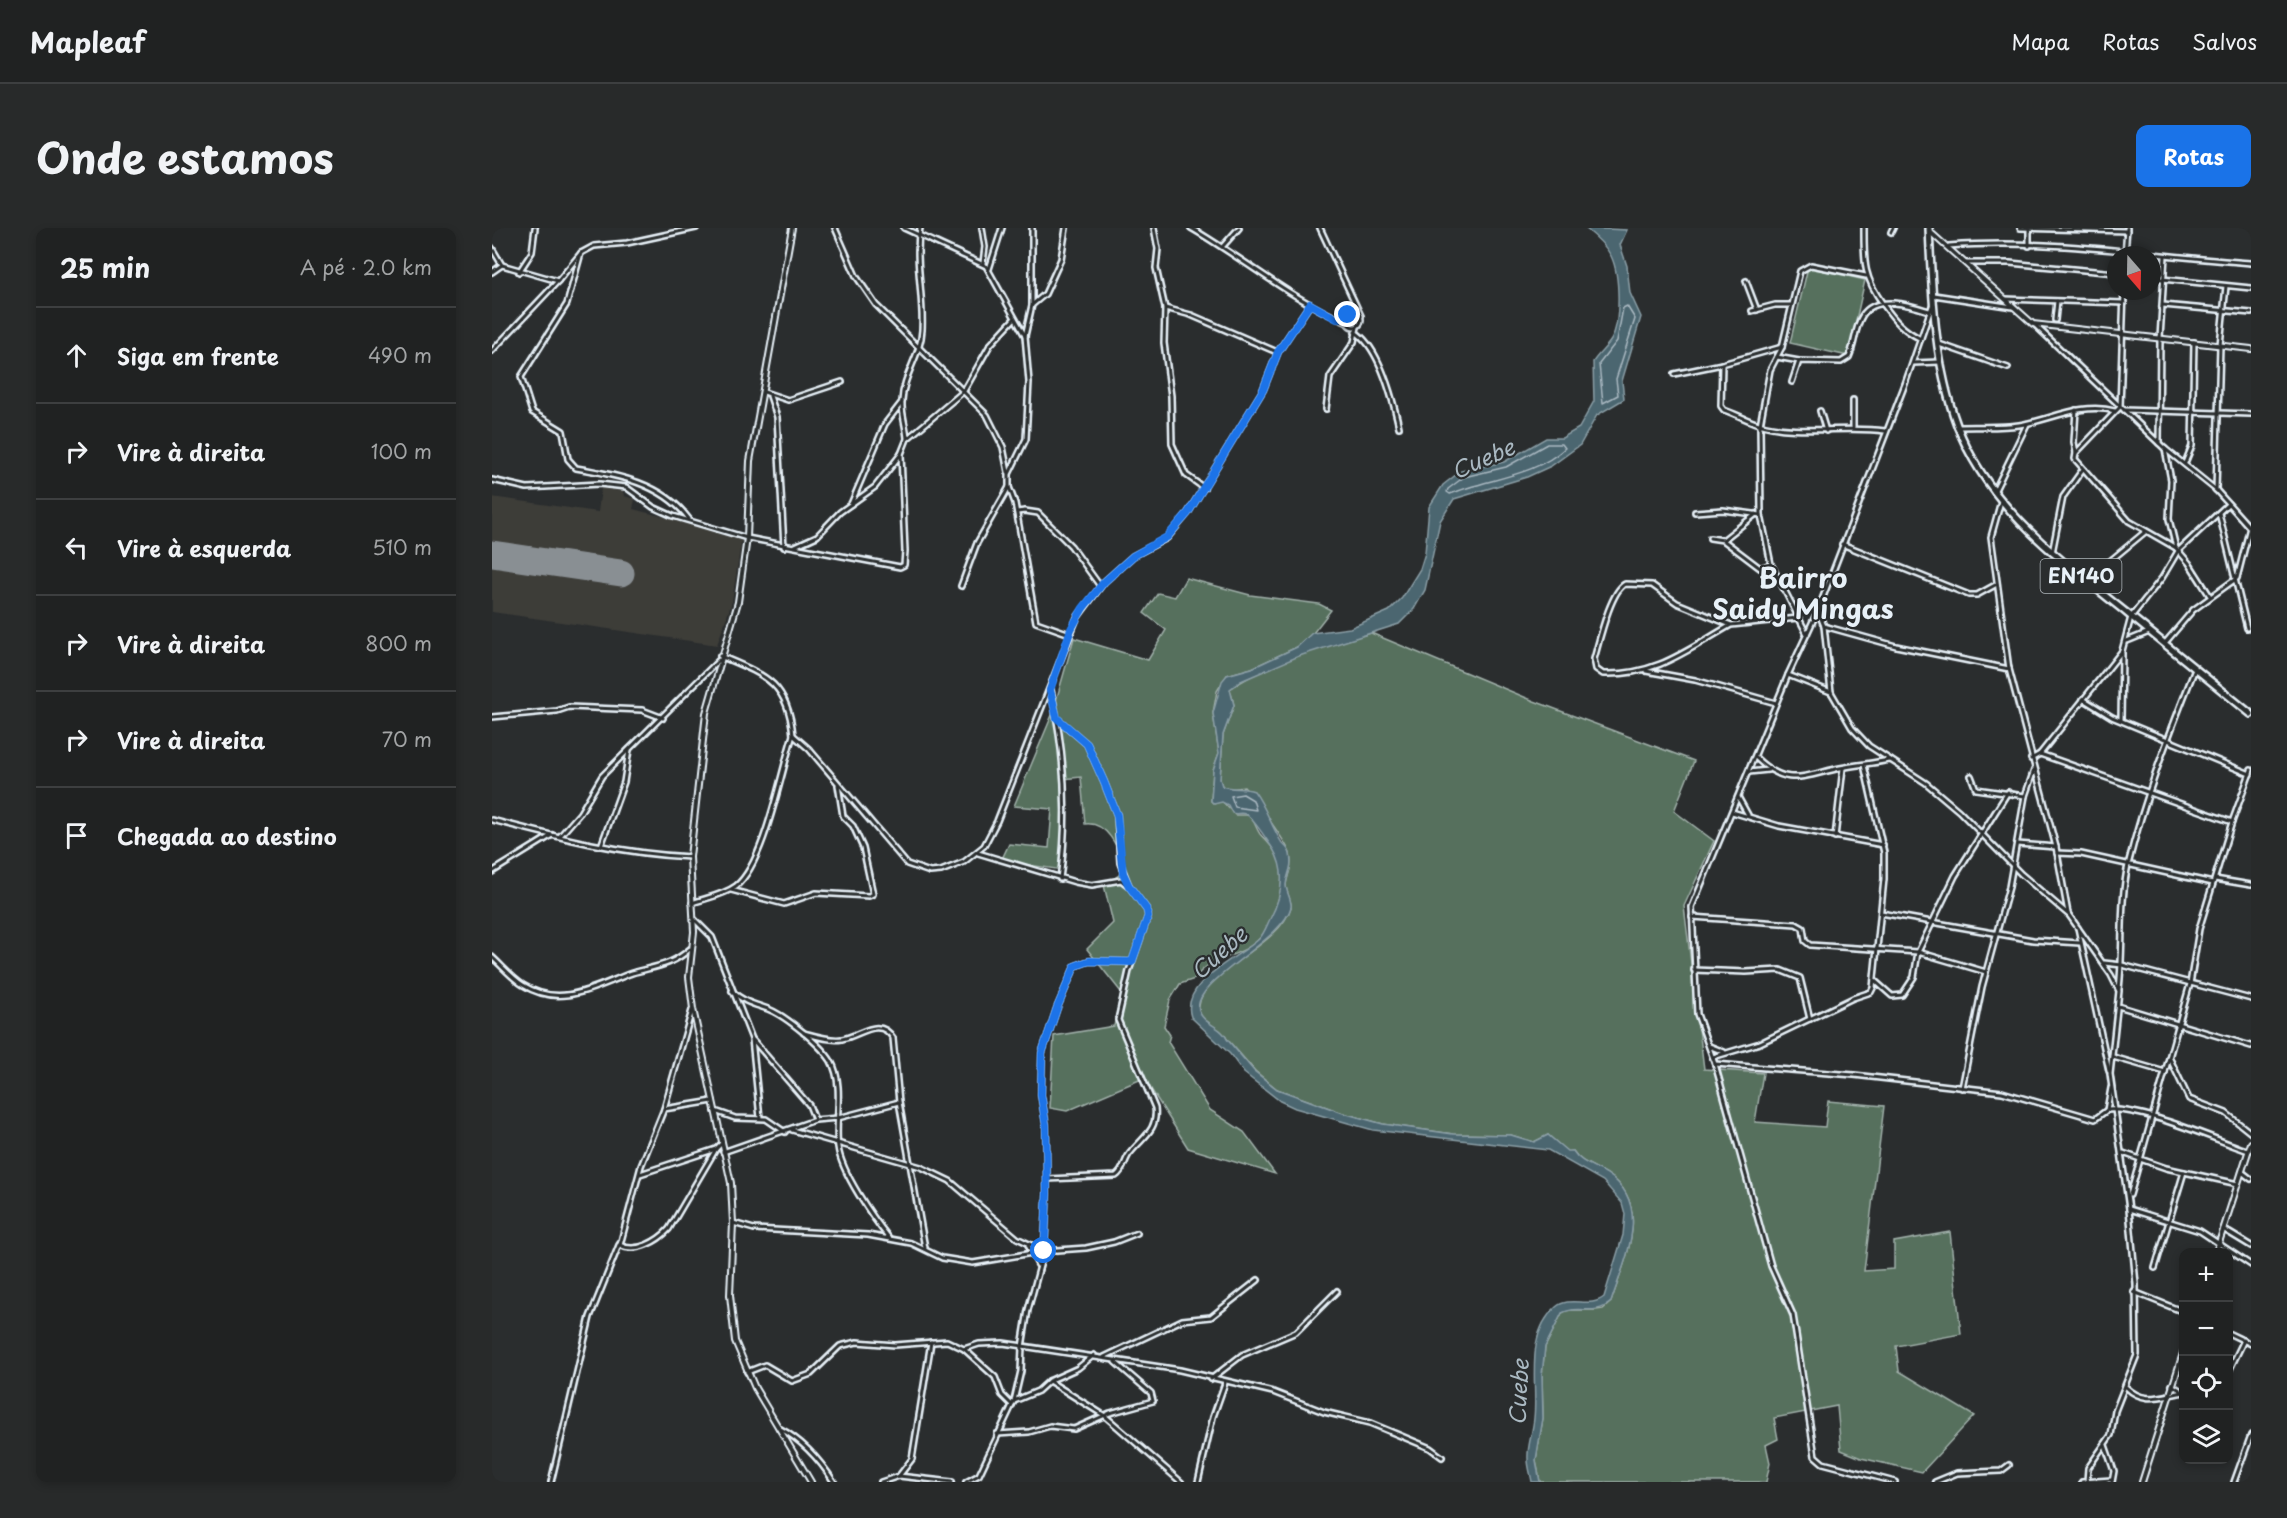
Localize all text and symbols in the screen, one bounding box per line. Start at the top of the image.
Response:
text: Mapleaf [30,20,146,63]
text: Mapa [2012,25,2069,57]
text: Rotas [2102,25,2159,57]
text: Salvos [2192,25,2257,57]
text: Onde estamos [36,125,334,188]
button: Rotas [2136,125,2251,187]
north arrow [2107,246,2161,300]
text: 25 min [60,248,150,287]
text: A pé · 2.0 km [300,252,432,282]
route end [1334,301,1360,327]
icon: ahead [60,339,93,372]
text: Siga em frente [117,339,279,372]
text: 490 m [368,340,432,370]
water label: Cuebe [1446,429,1520,486]
icon: right [60,435,93,468]
text: Vire à direita [117,435,265,468]
text: 100 m [371,436,432,466]
icon: left [60,531,93,564]
text: Vire à esquerda [117,531,291,564]
text: 510 m [372,532,432,562]
district label: Bairro Saidy Mingas [1712,556,1894,628]
road number: EN140 [2040,559,2122,593]
icon: right [60,627,93,660]
text: Vire à direita [117,627,265,660]
text: 800 m [365,628,432,658]
icon: right [60,723,93,756]
text: Vire à direita [117,723,265,756]
text: 70 m [382,724,432,754]
icon: arrive [60,819,93,852]
text: Chegada ao destino [117,819,337,852]
water label: Cuebe [1182,917,1254,986]
route start [1030,1237,1056,1263]
map controls [2179,1248,2233,1464]
button: + [2179,1248,2233,1302]
button: − [2179,1302,2233,1356]
button: locate [2179,1356,2233,1410]
water label: Cuebe [1499,1357,1536,1426]
button: layers [2179,1410,2233,1464]

